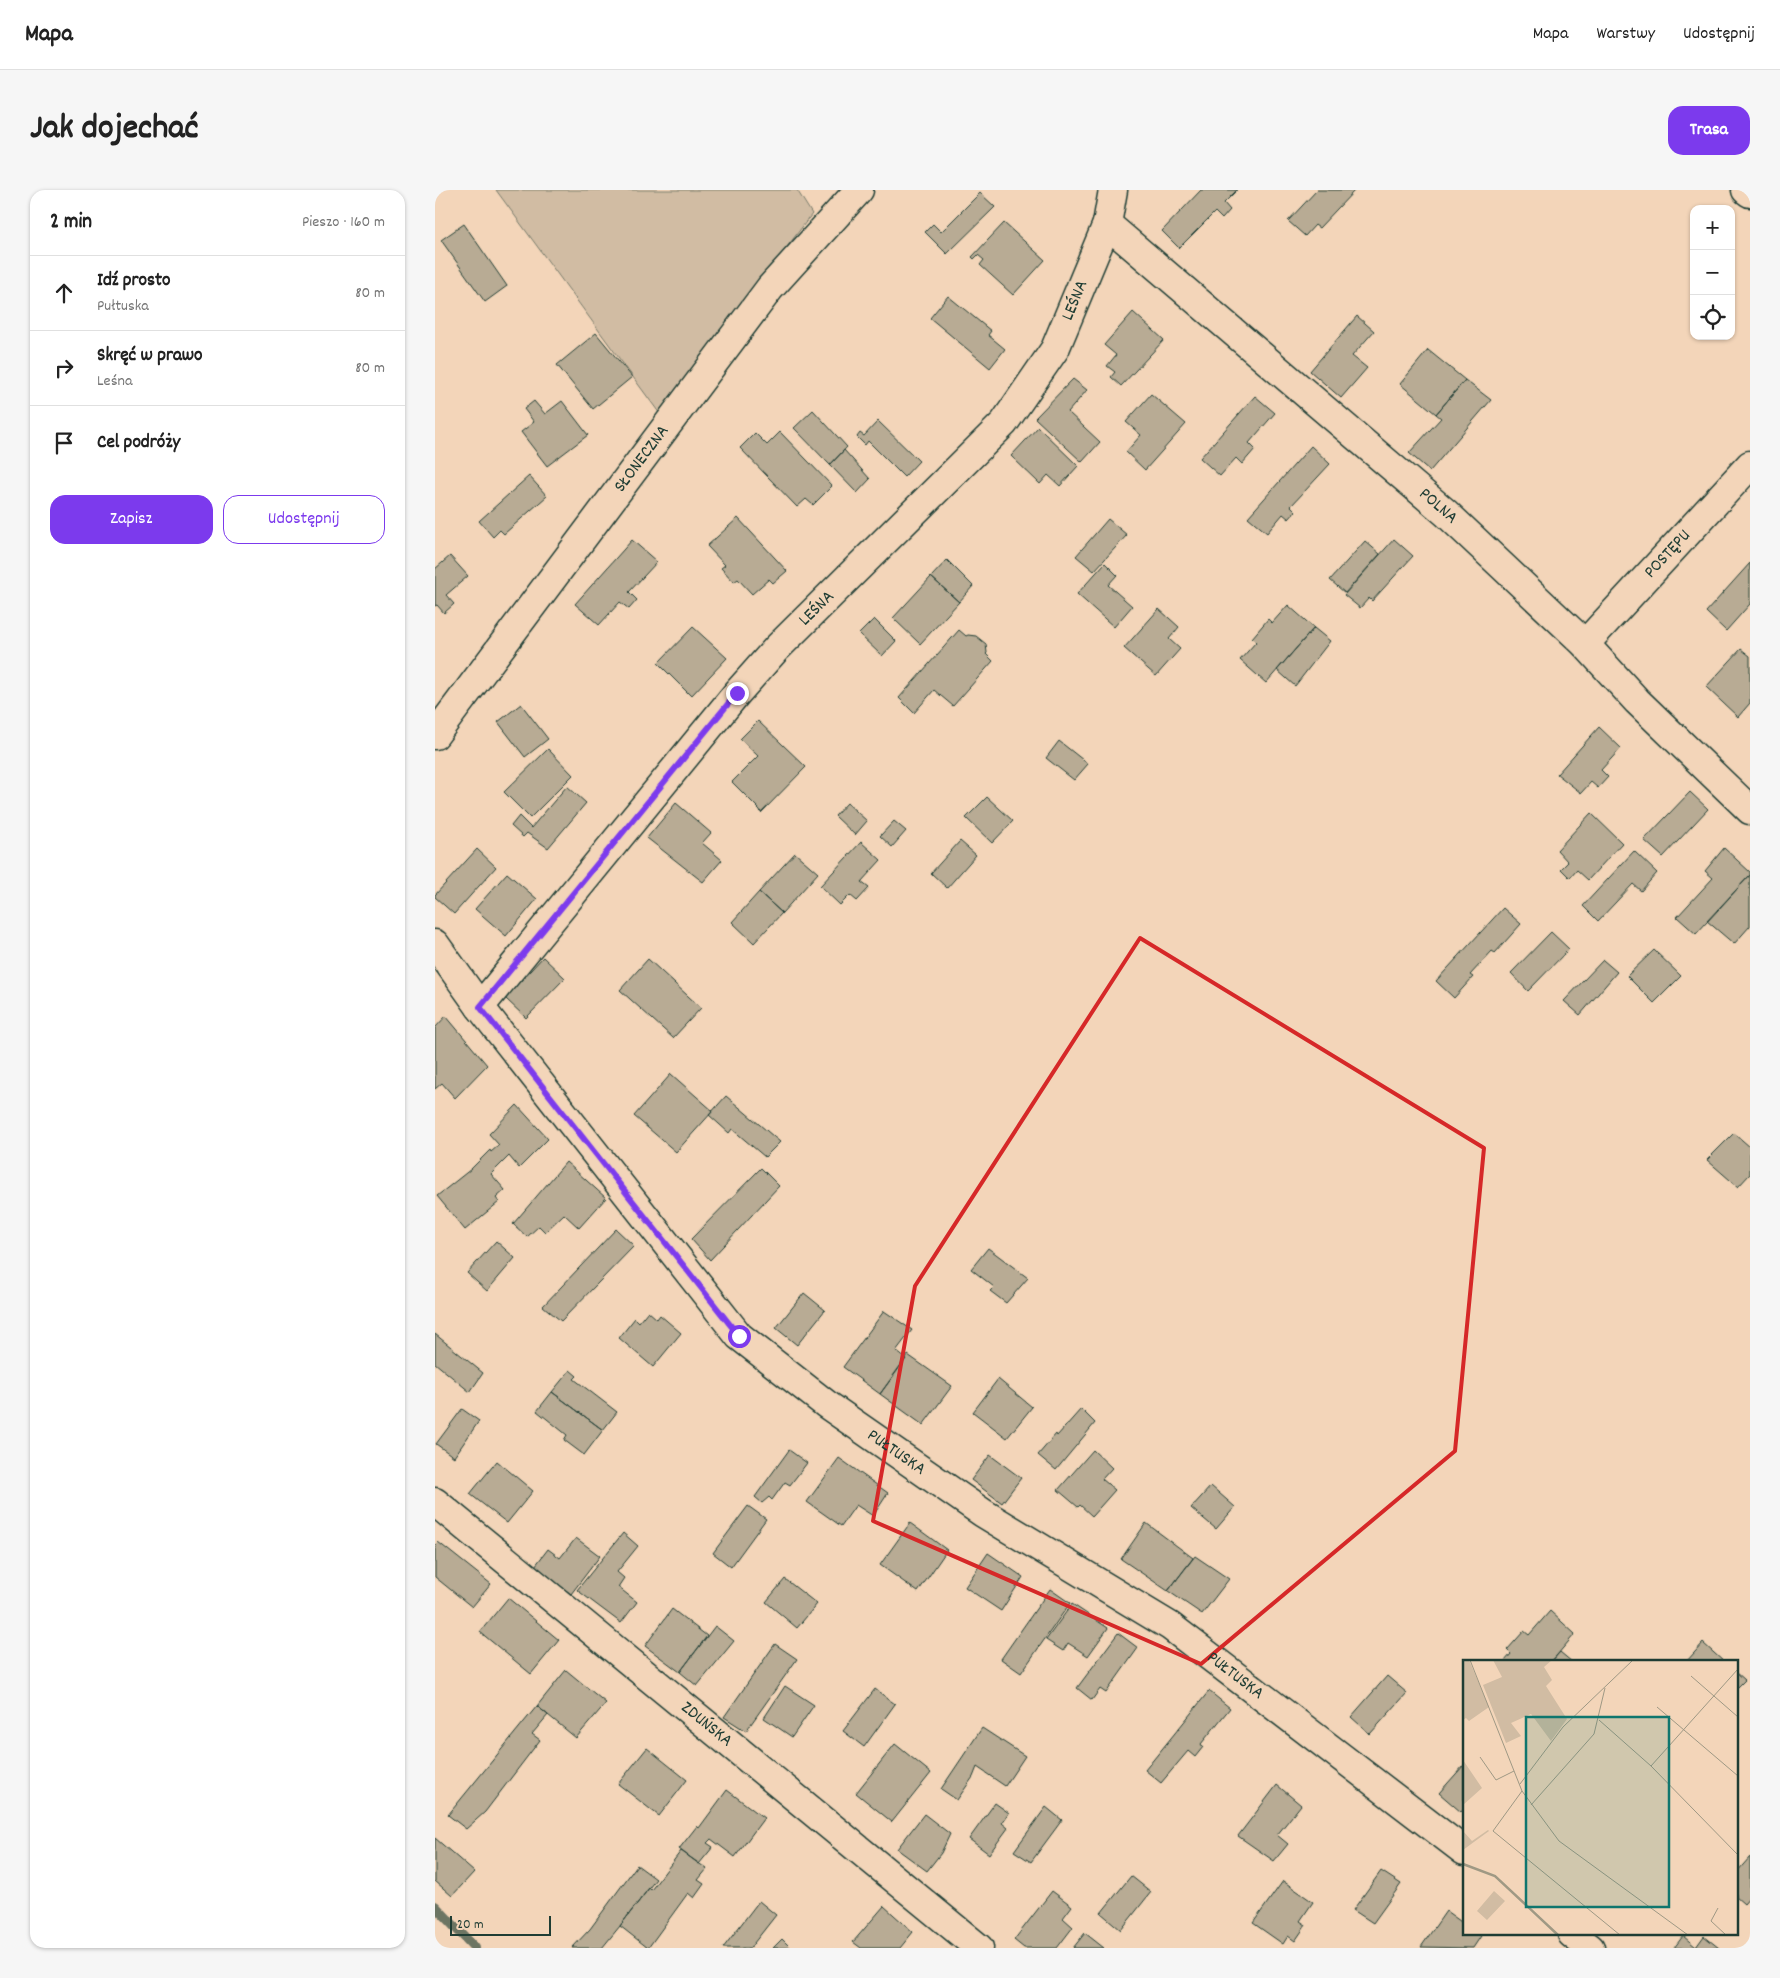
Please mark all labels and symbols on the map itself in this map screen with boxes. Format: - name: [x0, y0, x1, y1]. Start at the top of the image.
- street label: LEŚNA: [1056, 276, 1095, 325]
- street label: SŁONECZNA: [608, 420, 676, 498]
- street label: POLNA: [1413, 482, 1463, 530]
- street label: POSTĘPU: [1639, 524, 1697, 584]
- street label: LEŚNA: [793, 585, 841, 632]
- route end: [726, 682, 749, 705]
- route start: [728, 1325, 751, 1348]
- street label: PUŁTUSKA: [862, 1424, 931, 1482]
- street label: PUŁTUSKA: [1201, 1646, 1269, 1706]
- inset map: [1463, 1660, 1737, 1936]
- street label: ZDUŃSKA: [675, 1696, 738, 1753]
- scale bar: [450, 1913, 551, 1936]

